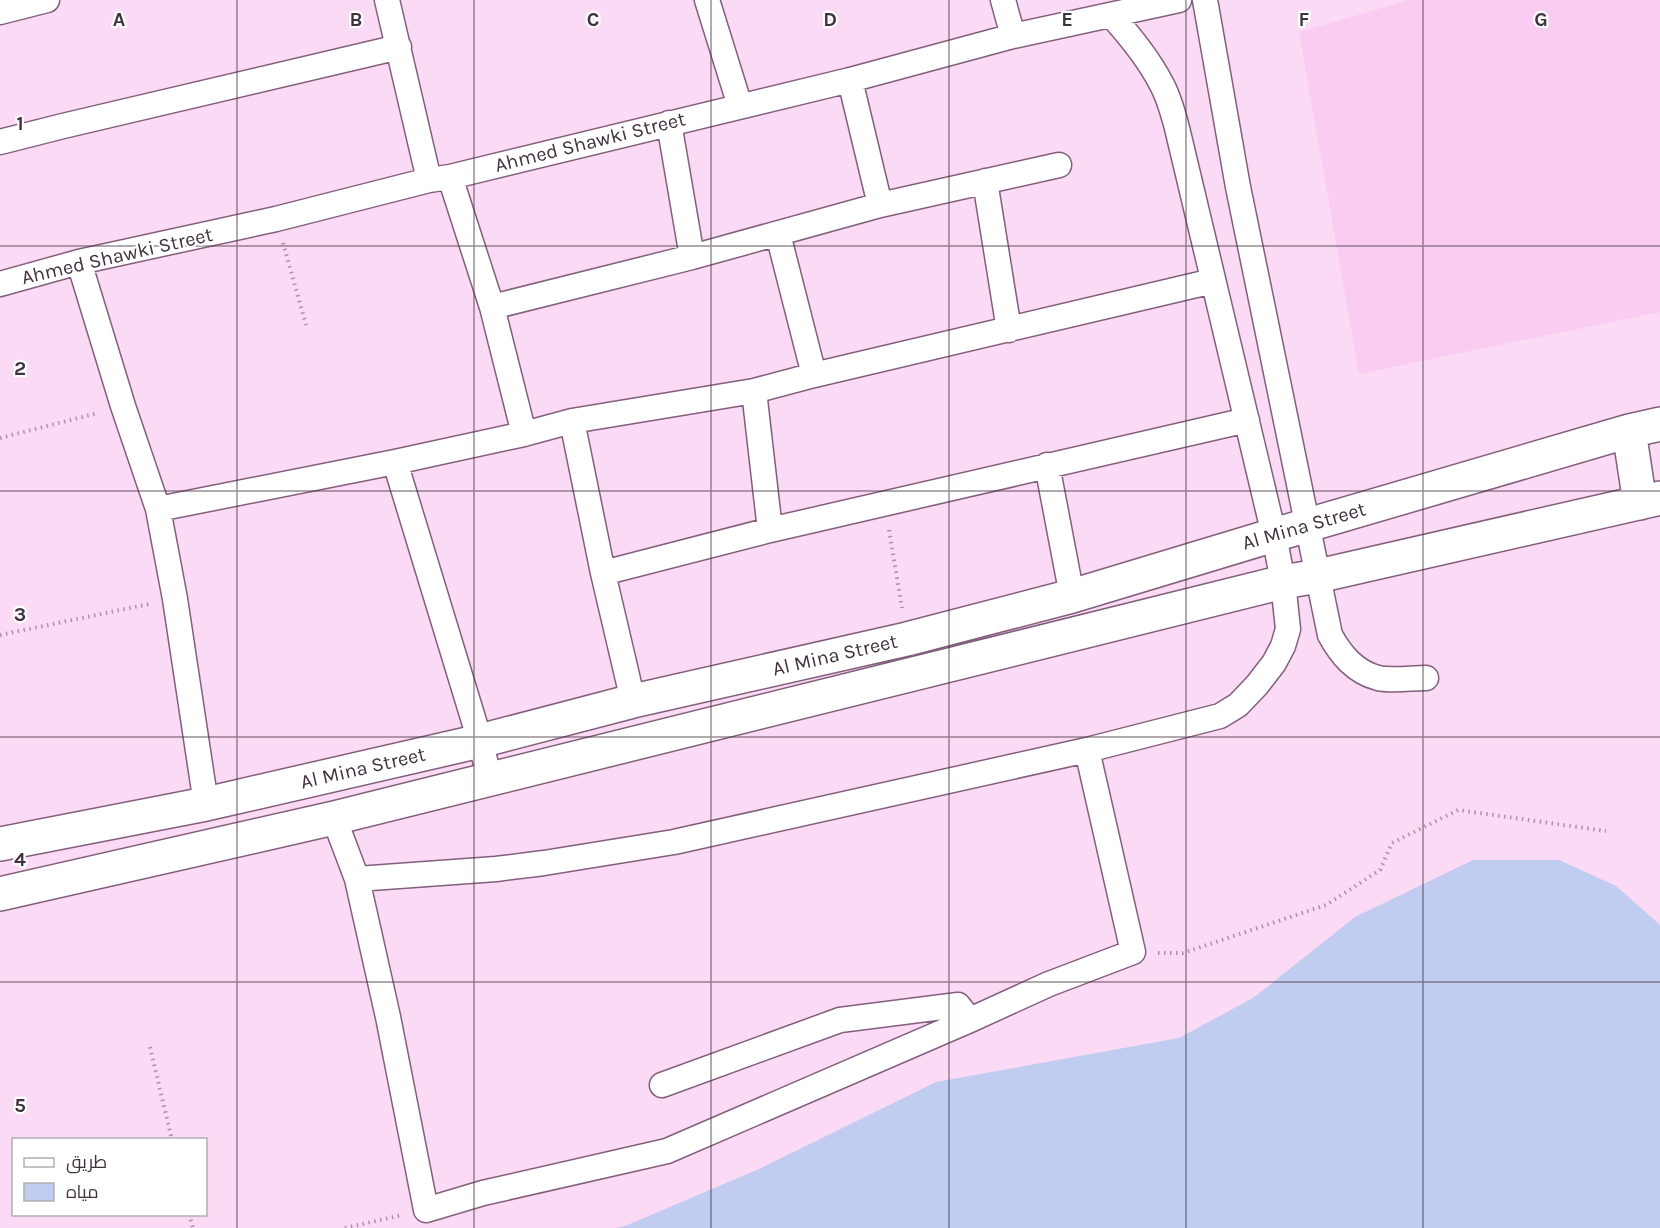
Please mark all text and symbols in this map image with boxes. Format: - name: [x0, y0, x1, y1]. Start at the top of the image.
- text: A: [113, 8, 126, 31]
- text: B: [350, 8, 362, 31]
- text: C: [587, 8, 599, 31]
- text: D: [823, 8, 837, 31]
- text: E: [1061, 8, 1073, 31]
- text: F: [1299, 8, 1310, 31]
- text: G: [1534, 8, 1548, 31]
- street label: Ahmed Shawki Street: [492, 107, 688, 177]
- text: 1: [16, 112, 24, 135]
- street label: Ahmed Shawki Street: [19, 223, 215, 289]
- text: 2: [14, 357, 26, 380]
- street label: Al Mina Street: [1240, 497, 1369, 555]
- text: 3: [14, 603, 26, 626]
- street label: Al Mina Street: [770, 629, 900, 681]
- street label: Al Mina Street: [298, 742, 428, 794]
- text: 4: [14, 848, 26, 871]
- text: 5: [14, 1094, 26, 1117]
- legend: [12, 1138, 207, 1216]
- text: طريق: [66, 1151, 107, 1174]
- text: مياه: [66, 1181, 99, 1203]

